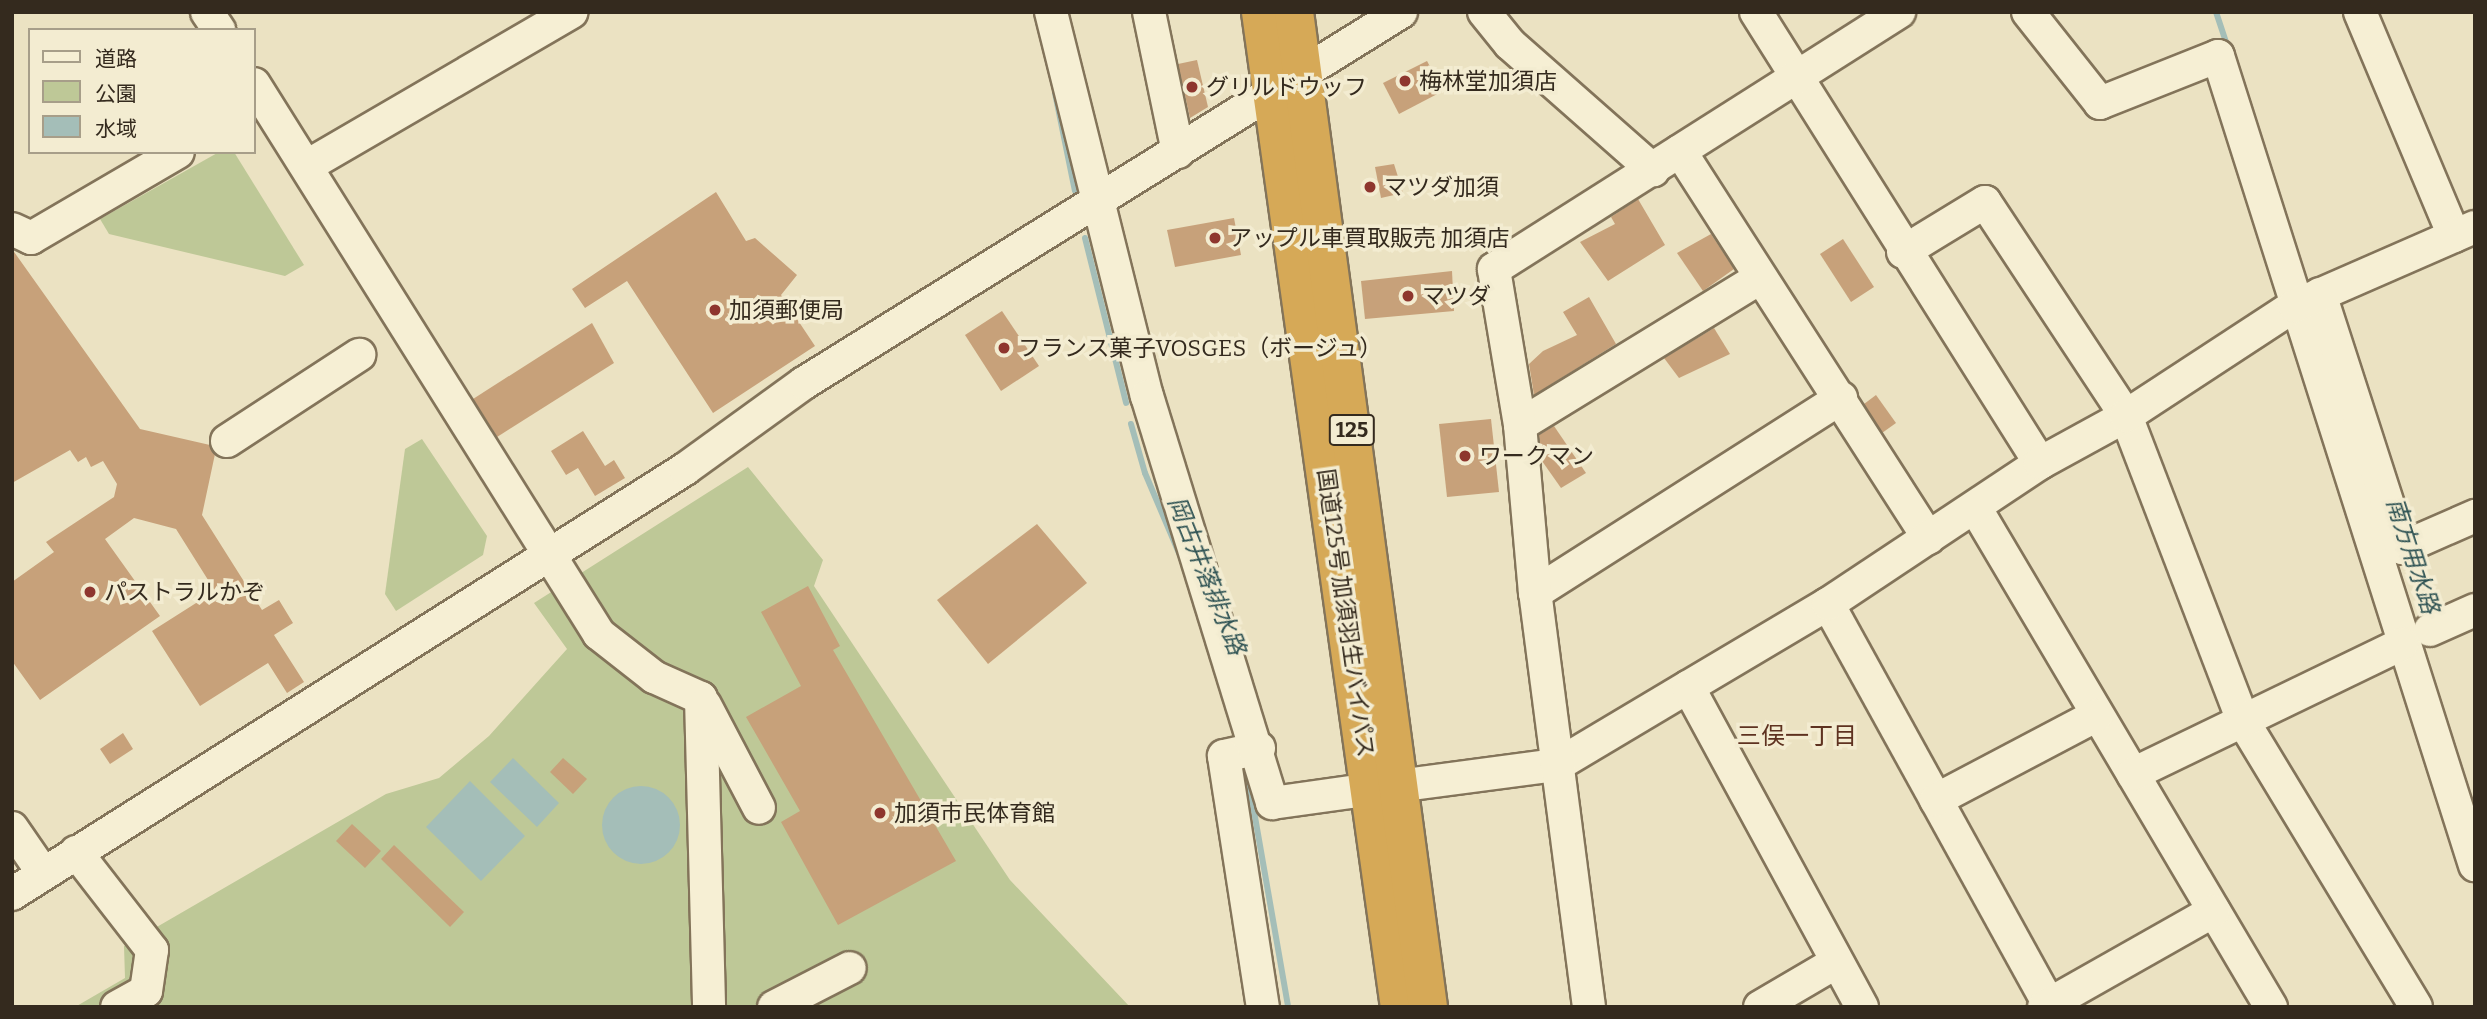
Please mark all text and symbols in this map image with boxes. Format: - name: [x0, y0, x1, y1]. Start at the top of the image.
- legend: [28, 28, 256, 154]
- text: 道路: [95, 46, 137, 72]
- place label: 梅林堂加須店: [1419, 67, 1557, 95]
- place label: グリルドウッフ: [1206, 73, 1367, 101]
- marker: 梅林堂加須店: [1397, 73, 1413, 89]
- marker: グリルドウッフ: [1184, 79, 1200, 95]
- text: 公園: [95, 81, 137, 107]
- text: 水域: [95, 116, 137, 142]
- place label: マツダ加須: [1384, 173, 1499, 201]
- marker: マツダ加須: [1362, 179, 1378, 195]
- place label: アップル車買取販売 加須店: [1229, 224, 1510, 252]
- marker: アップル車買取販売 加須店: [1207, 230, 1223, 246]
- place label: マツダ: [1422, 282, 1491, 310]
- marker: マツダ: [1400, 288, 1416, 304]
- place label: 加須郵便局: [729, 296, 844, 324]
- marker: 加須郵便局: [707, 302, 723, 318]
- place label: フランス菓子VOSGES（ボージュ）: [1018, 334, 1385, 362]
- marker: フランス菓子VOSGES（ボージュ）: [996, 340, 1012, 356]
- road number: 125: [1328, 412, 1376, 448]
- place label: ワークマン: [1479, 442, 1594, 470]
- marker: ワークマン: [1457, 448, 1473, 464]
- street label: 国道125号 加須羽生バイパス: [1312, 467, 1380, 759]
- water label: 岡古井落排水路: [1161, 493, 1251, 659]
- water label: 南方用水路: [2380, 494, 2444, 618]
- place label: パストラルかぞ: [104, 578, 265, 606]
- marker: パストラルかぞ: [82, 584, 98, 600]
- district label: 三俣一丁目: [1737, 723, 1857, 751]
- place label: 加須市民体育館: [894, 799, 1055, 827]
- marker: 加須市民体育館: [872, 805, 888, 821]

